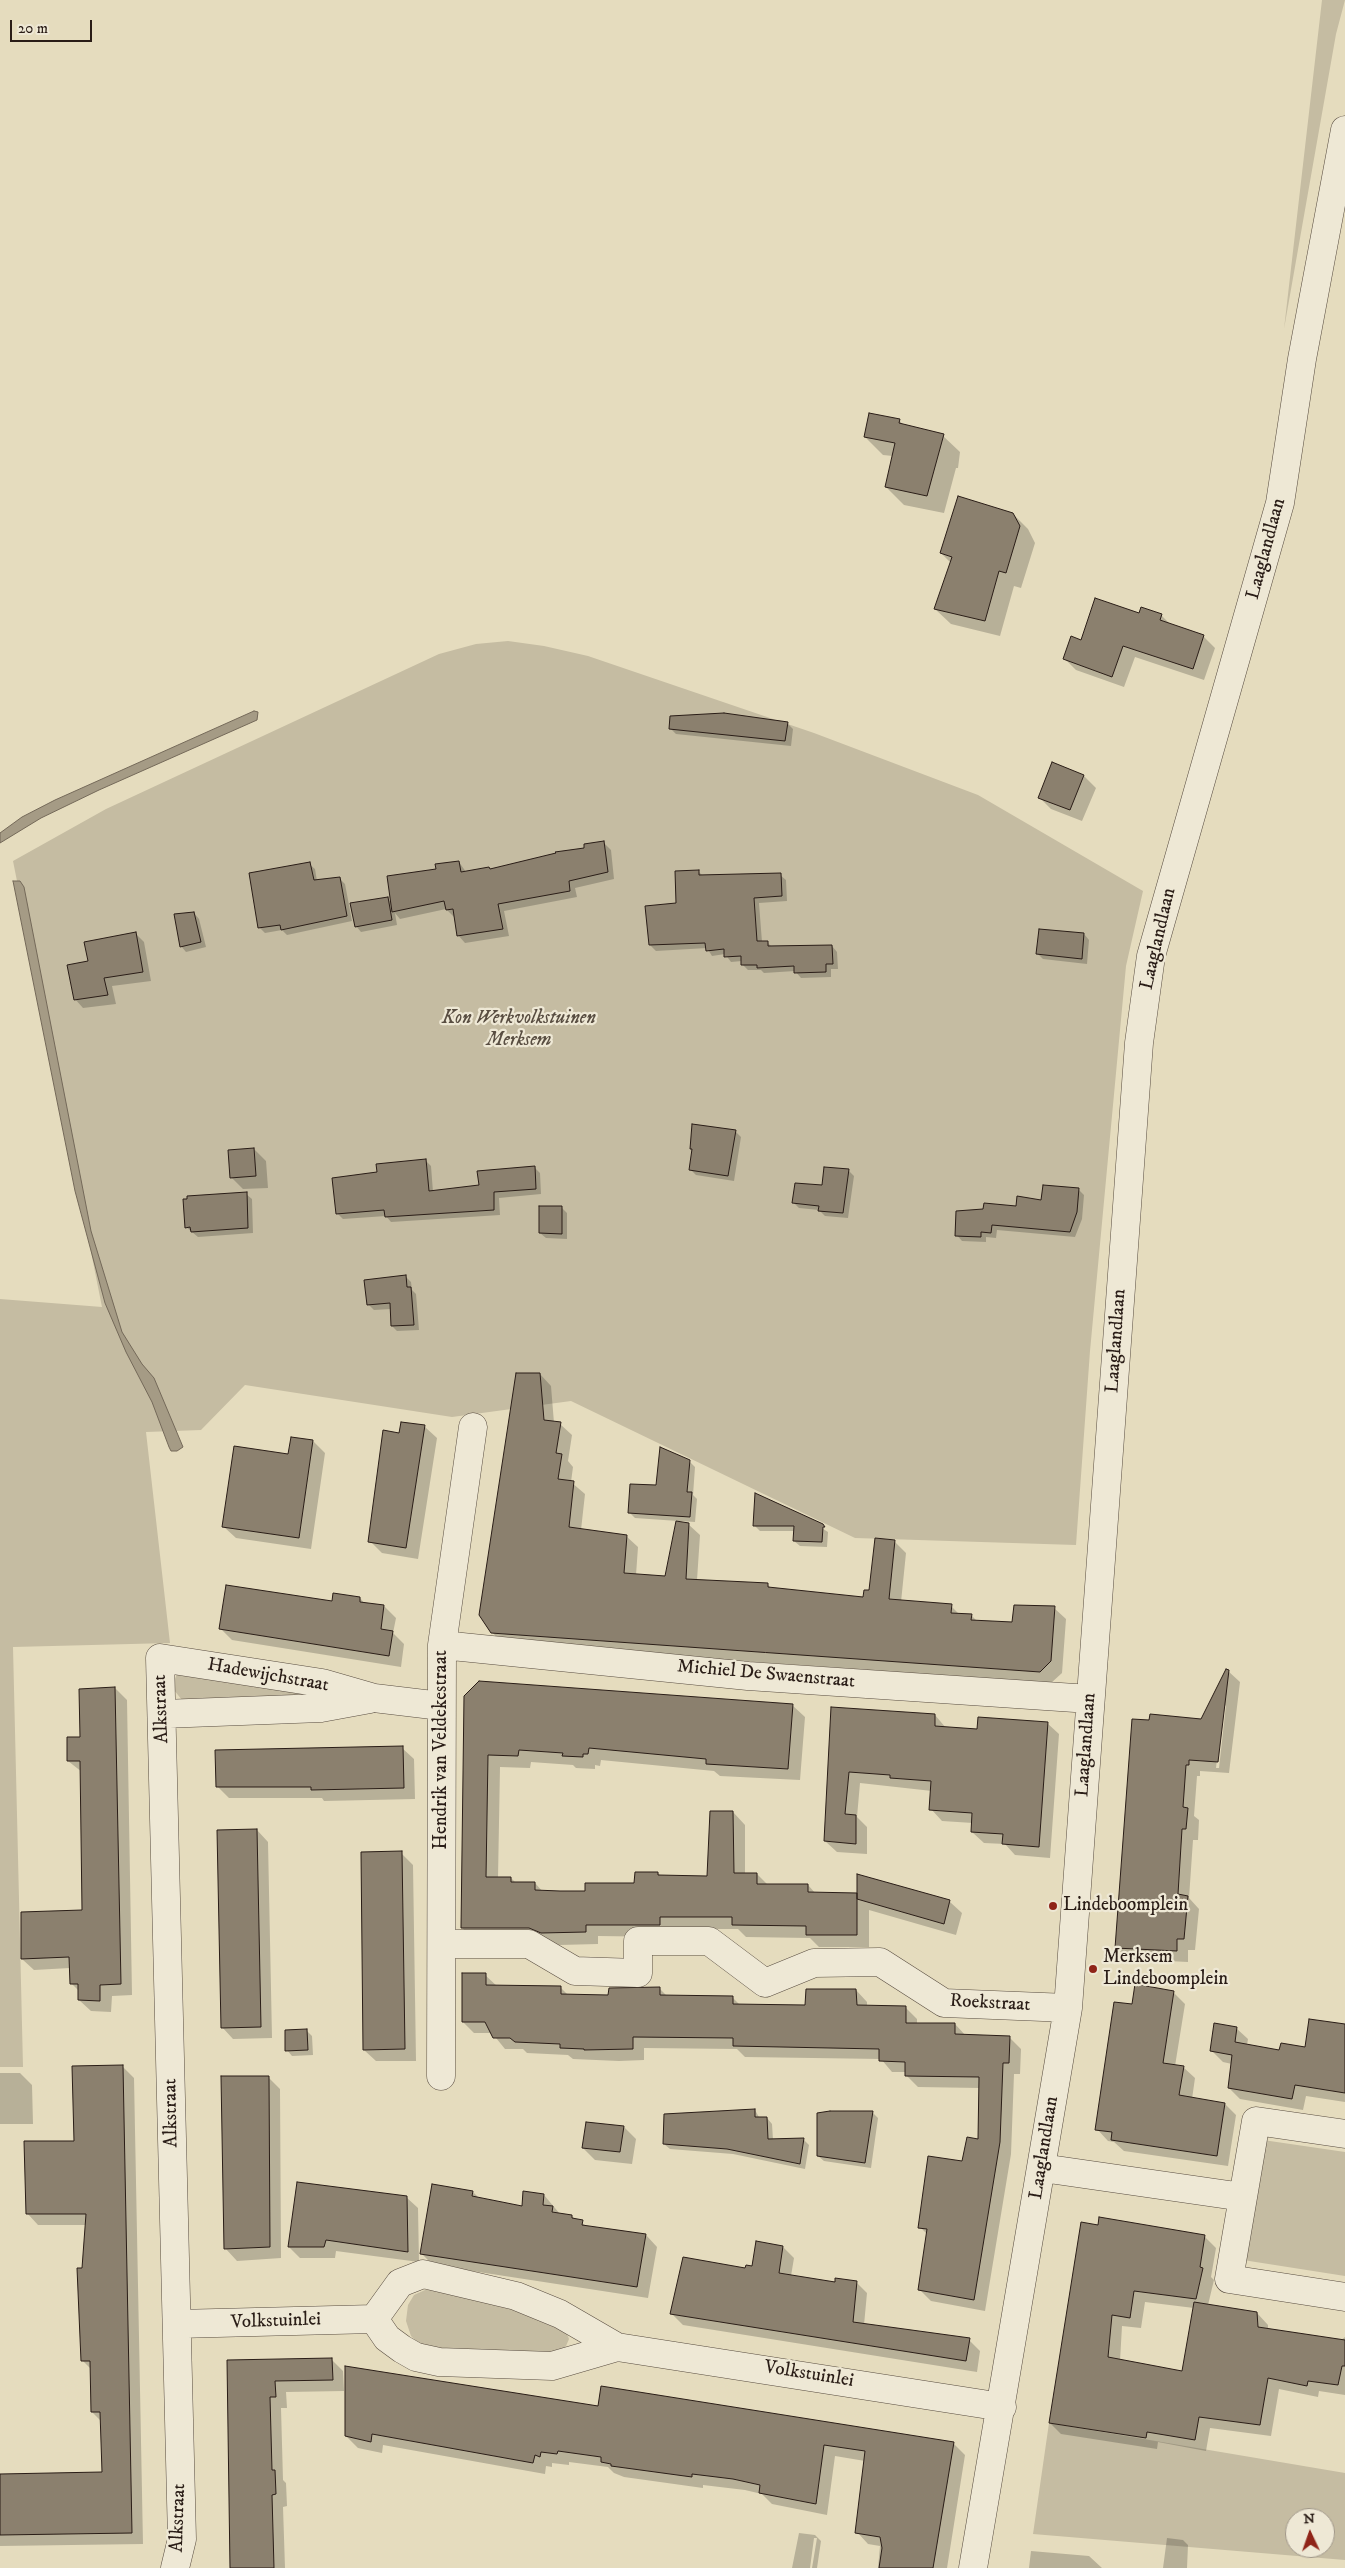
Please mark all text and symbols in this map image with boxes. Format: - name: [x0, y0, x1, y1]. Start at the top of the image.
- scale bar: [12, 10, 95, 42]
- text: 20 m: [18, 19, 48, 38]
- street label: Laaglandlaan: [1243, 496, 1291, 602]
- street label: Laaglandlaan: [1136, 886, 1182, 992]
- park label: Kon Werkvolkstuinen Merksem: [442, 1008, 596, 1052]
- street label: Laaglandlaan: [1102, 1288, 1132, 1394]
- street label: Hendrik van Veldekestraat: [431, 1650, 453, 1850]
- street label: Hadewijchstraat: [206, 1654, 330, 1698]
- street label: Michiel De Swaenstraat: [676, 1656, 856, 1694]
- street label: Alkstraat: [149, 1674, 175, 1744]
- street label: Laaglandlaan: [1072, 1692, 1102, 1798]
- place label: Lindeboomplein: [1063, 1895, 1188, 1917]
- marker: Lindeboomplein: [1047, 1900, 1059, 1912]
- place label: Merksem Lindeboomplein: [1103, 1947, 1228, 1991]
- marker: Merksem Lindeboomplein: [1087, 1963, 1099, 1975]
- street label: Roekstraat: [949, 1991, 1031, 2017]
- street label: Alkstraat: [160, 2078, 184, 2148]
- street label: Laaglandlaan: [1026, 2095, 1064, 2201]
- street label: Volkstuinlei: [231, 2309, 321, 2335]
- street label: Volkstuinlei: [763, 2357, 855, 2393]
- street label: Alkstraat: [166, 2483, 192, 2553]
- north arrow: [1285, 2508, 1335, 2558]
- text: N: [1303, 2510, 1315, 2528]

